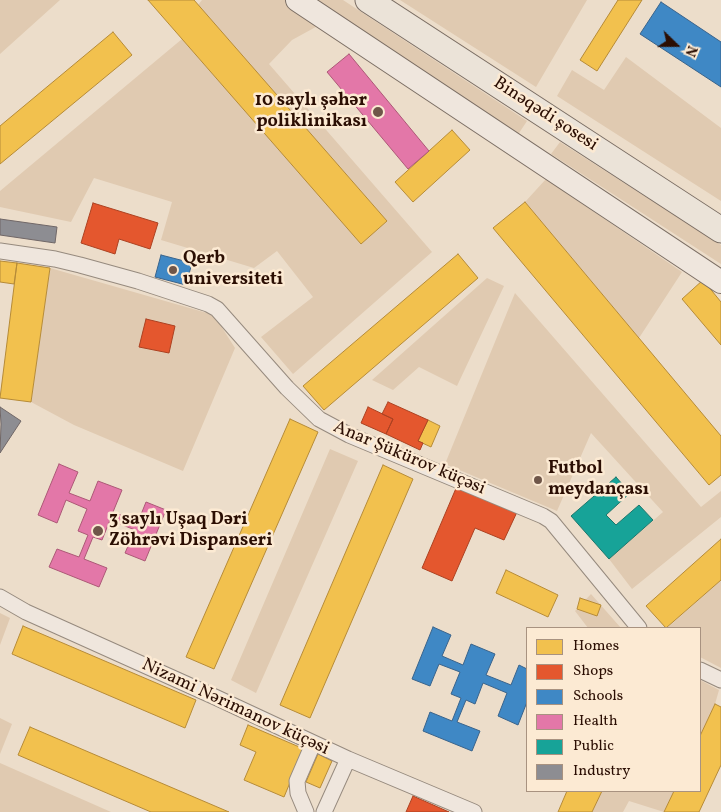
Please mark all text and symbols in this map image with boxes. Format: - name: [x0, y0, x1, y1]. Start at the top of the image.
- north arrow: [651, 20, 701, 70]
- text: N: [680, 43, 701, 59]
- street label: Binəqədi şosesi: [489, 73, 601, 157]
- place label: 10 saylı şəhər poliklinikası: [255, 91, 367, 134]
- marker: 10 saylı şəhər poliklinikası: [371, 105, 385, 119]
- place label: Qerb universiteti: [183, 249, 283, 292]
- marker: Qerb universiteti: [167, 264, 179, 276]
- street label: Anar Şükürov küçəsi: [330, 417, 488, 501]
- place label: Futbol meydançası: [548, 459, 649, 502]
- marker: Futbol meydançası: [532, 474, 544, 486]
- place label: 3 saylı Uşaq Dəri Zöhrəvi Dispanseri: [109, 510, 273, 552]
- marker: 3 saylı Uşaq Dəri Zöhrəvi Dispanseri: [91, 524, 105, 538]
- legend: [526, 627, 701, 792]
- text: Homes: [573, 636, 619, 657]
- street label: Nizami Nərimanov küçəsi: [138, 655, 332, 761]
- text: Shops: [573, 661, 613, 682]
- text: Schools: [573, 686, 623, 707]
- text: Health: [573, 711, 618, 732]
- text: Public: [573, 736, 614, 757]
- text: Industry: [573, 761, 630, 782]

